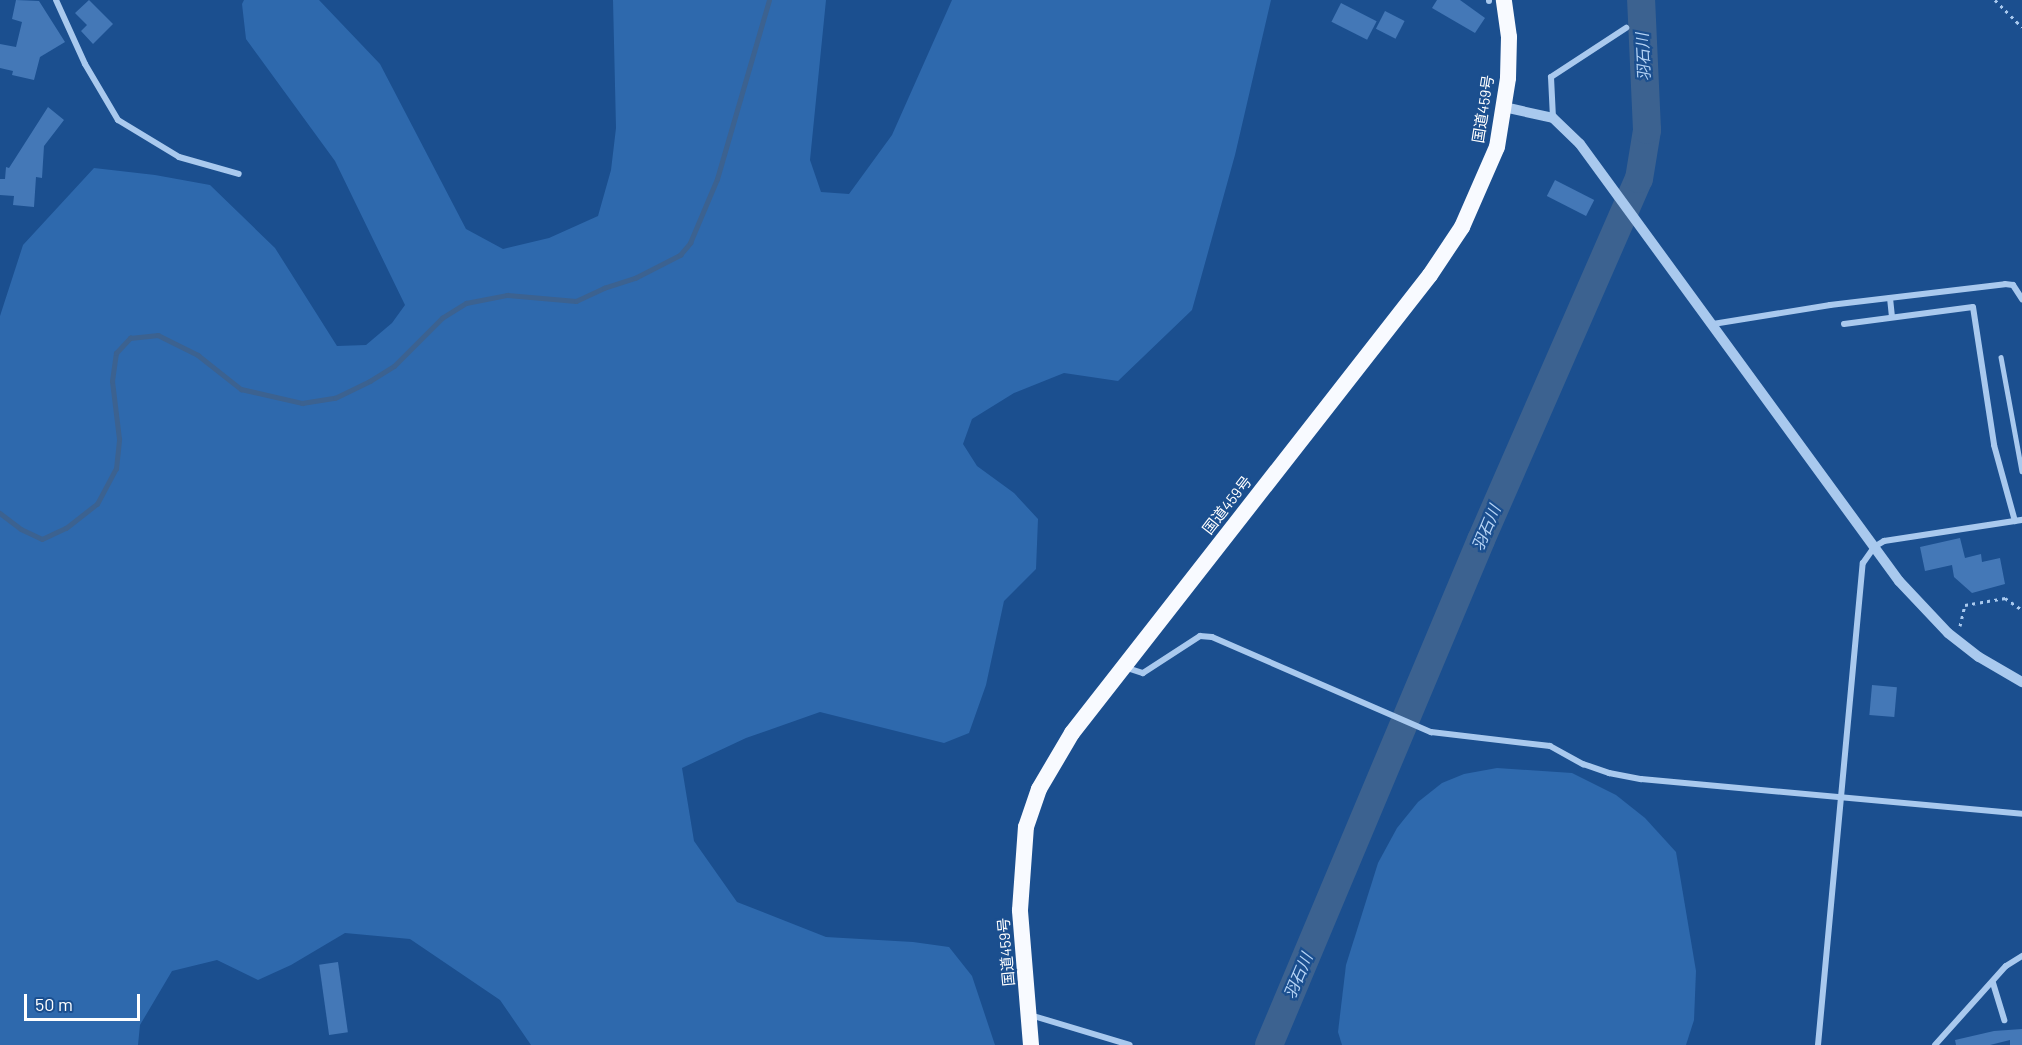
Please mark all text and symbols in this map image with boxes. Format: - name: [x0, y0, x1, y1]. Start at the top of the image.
- water label: 羽石川: [1632, 33, 1654, 81]
- street label: 国道459号: [1469, 74, 1497, 144]
- street label: 国道459号: [1199, 472, 1255, 538]
- water label: 羽石川: [1468, 502, 1504, 554]
- street label: 国道459号: [994, 917, 1018, 987]
- water label: 羽石川: [1280, 950, 1316, 1002]
- scale bar: [27, 982, 142, 1020]
- text: 50 m: [35, 993, 73, 1015]

